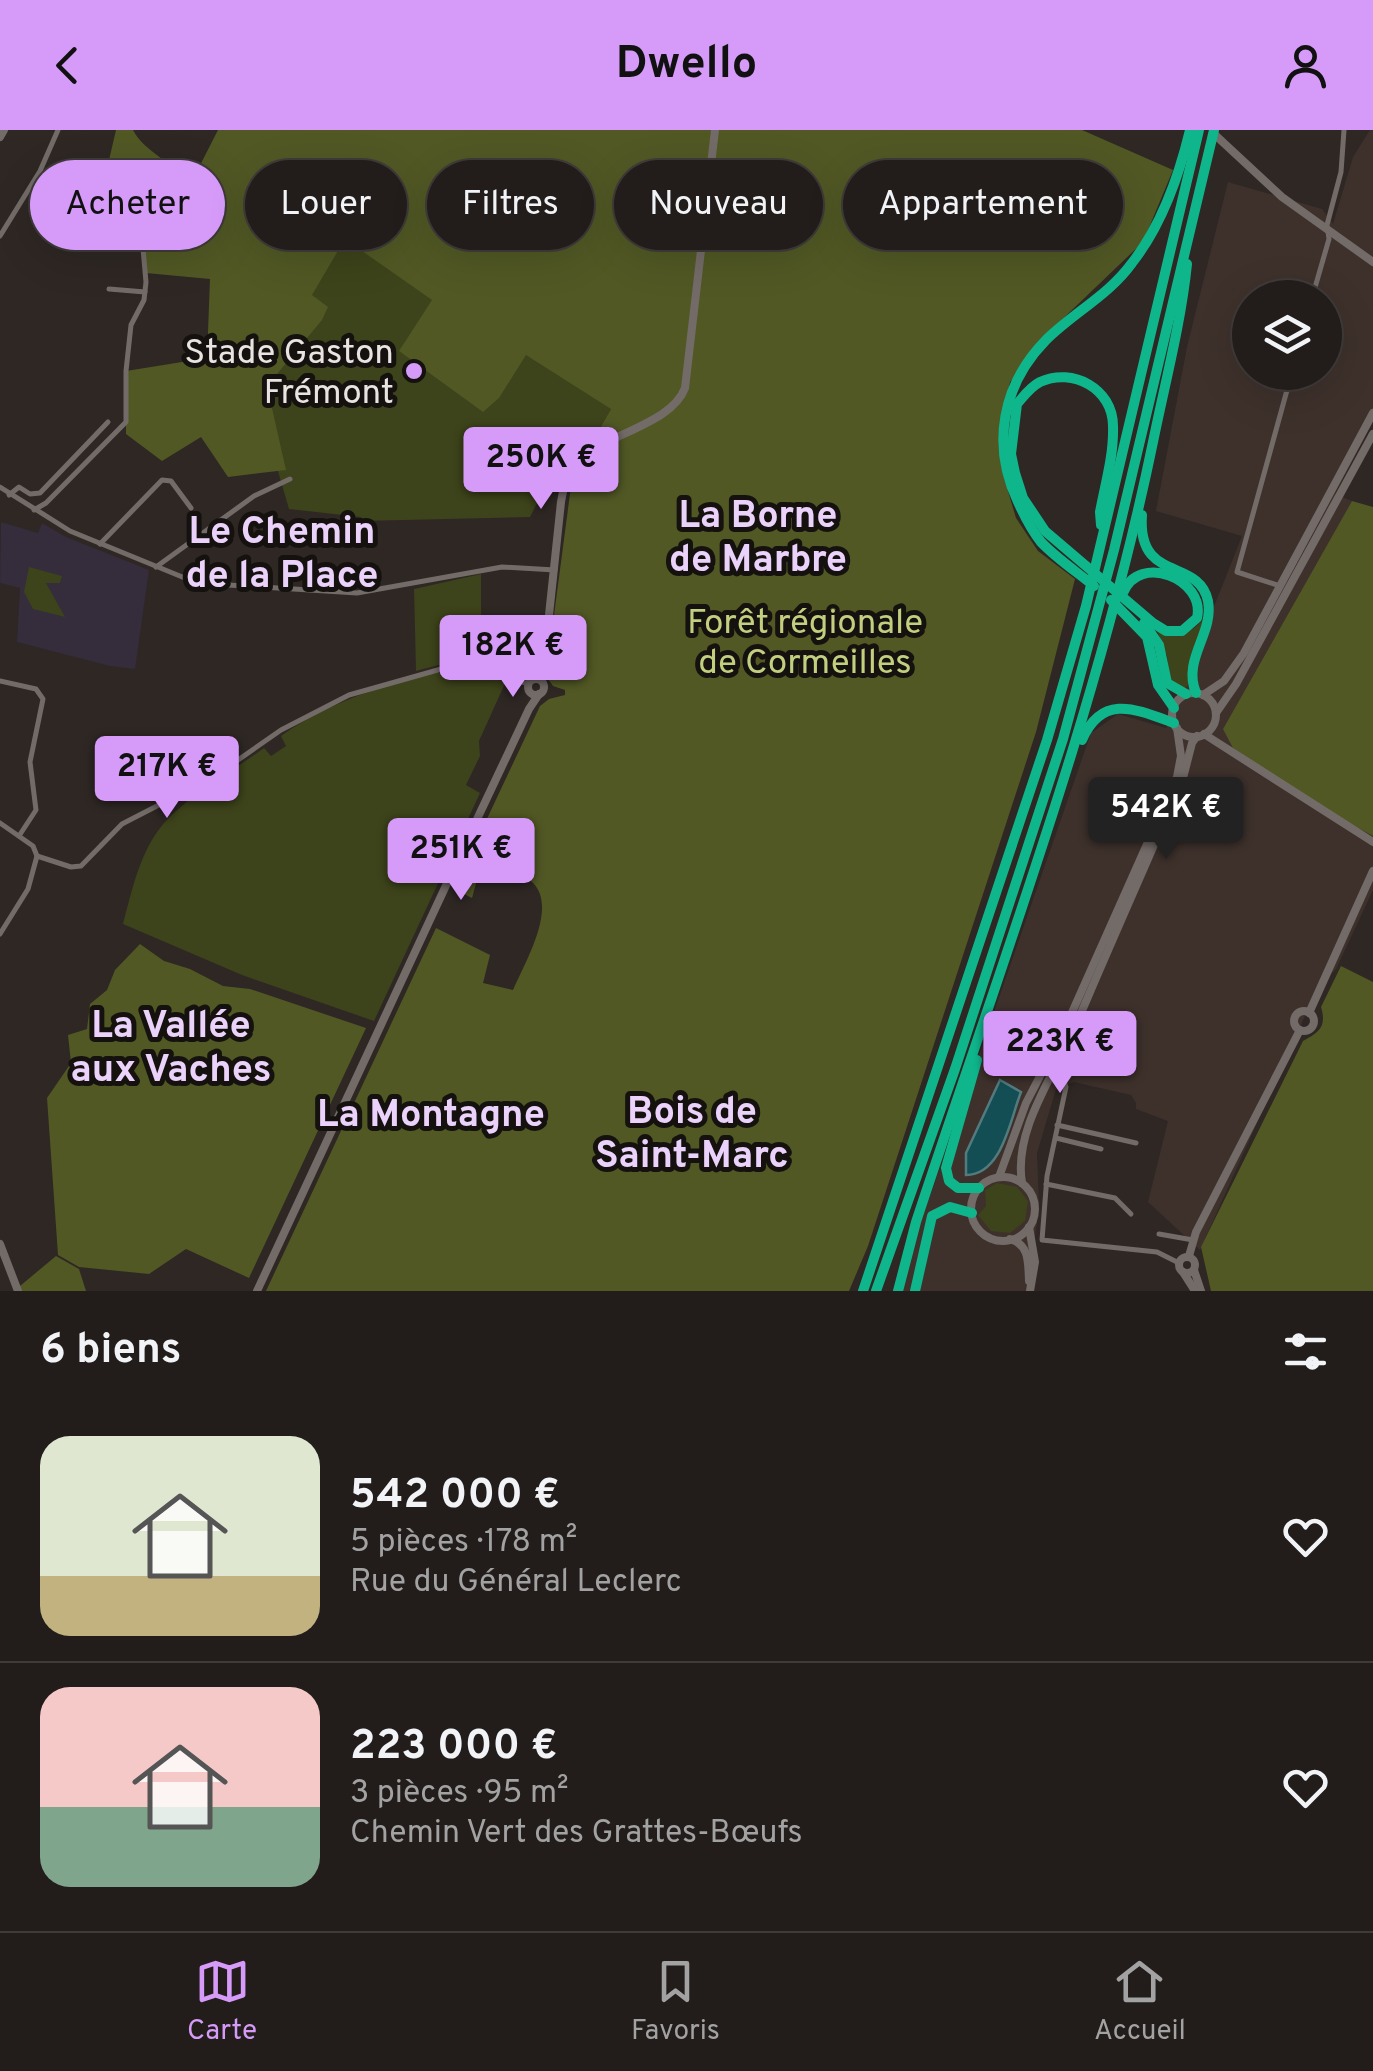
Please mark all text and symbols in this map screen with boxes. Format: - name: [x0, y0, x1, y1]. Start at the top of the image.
- text: Dwello: [616, 37, 757, 94]
- icon: back: [40, 38, 95, 93]
- icon: person: [1278, 38, 1333, 93]
- chip: Acheter: [30, 160, 225, 250]
- chip: Louer: [245, 160, 407, 250]
- chip: Filtres: [427, 160, 594, 250]
- chip: Nouveau: [614, 160, 823, 250]
- chip: Appartement: [843, 160, 1123, 250]
- map controls: [1232, 280, 1342, 390]
- button: layers: [1232, 280, 1342, 390]
- place label: Stade Gaston Frémont: [184, 332, 394, 416]
- marker: Stade Gaston Frémont: [403, 360, 425, 382]
- pin: 250K €: [460, 427, 622, 512]
- text: 250K €: [485, 439, 597, 479]
- district label: La Borne de Marbre: [669, 493, 847, 586]
- district label: Le Chemin de la Place: [186, 509, 378, 602]
- park label: Forêt régionale de Cormeilles: [687, 602, 923, 686]
- pin: 182K €: [432, 615, 594, 700]
- text: 182K €: [462, 627, 564, 667]
- pin: 217K €: [86, 736, 248, 821]
- text: 217K €: [117, 748, 217, 788]
- pin: 542K €: [1085, 777, 1247, 862]
- text: 542K €: [1110, 789, 1222, 829]
- pin: 251K €: [380, 818, 542, 903]
- text: 251K €: [410, 830, 512, 870]
- district label: La Vallée aux Vaches: [71, 1003, 271, 1096]
- pin: 223K €: [979, 1011, 1141, 1096]
- text: 223K €: [1005, 1023, 1115, 1063]
- district label: Bois de Saint-Marc: [595, 1089, 789, 1182]
- district label: La Montagne: [317, 1092, 545, 1141]
- icon: filters: [1278, 1324, 1333, 1379]
- text: 6 biens: [40, 1325, 182, 1378]
- text: 542 000 €: [350, 1470, 560, 1523]
- icon: home: [120, 1476, 240, 1596]
- icon: heart: [1278, 1509, 1333, 1564]
- text: 5 pièces · 178 m²: [350, 1523, 577, 1563]
- text: Rue du Général Leclerc: [350, 1563, 682, 1603]
- text: 223 000 €: [350, 1721, 557, 1774]
- icon: home: [120, 1727, 240, 1847]
- icon: heart: [1278, 1760, 1333, 1815]
- text: 3 pièces · 95 m²: [350, 1774, 569, 1814]
- text: Chemin Vert des Grattes-Bœufs: [350, 1814, 802, 1854]
- tab: Carte: [187, 1954, 257, 2050]
- tab: Favoris: [631, 1954, 720, 2050]
- tab: Accueil: [1094, 1954, 1186, 2050]

